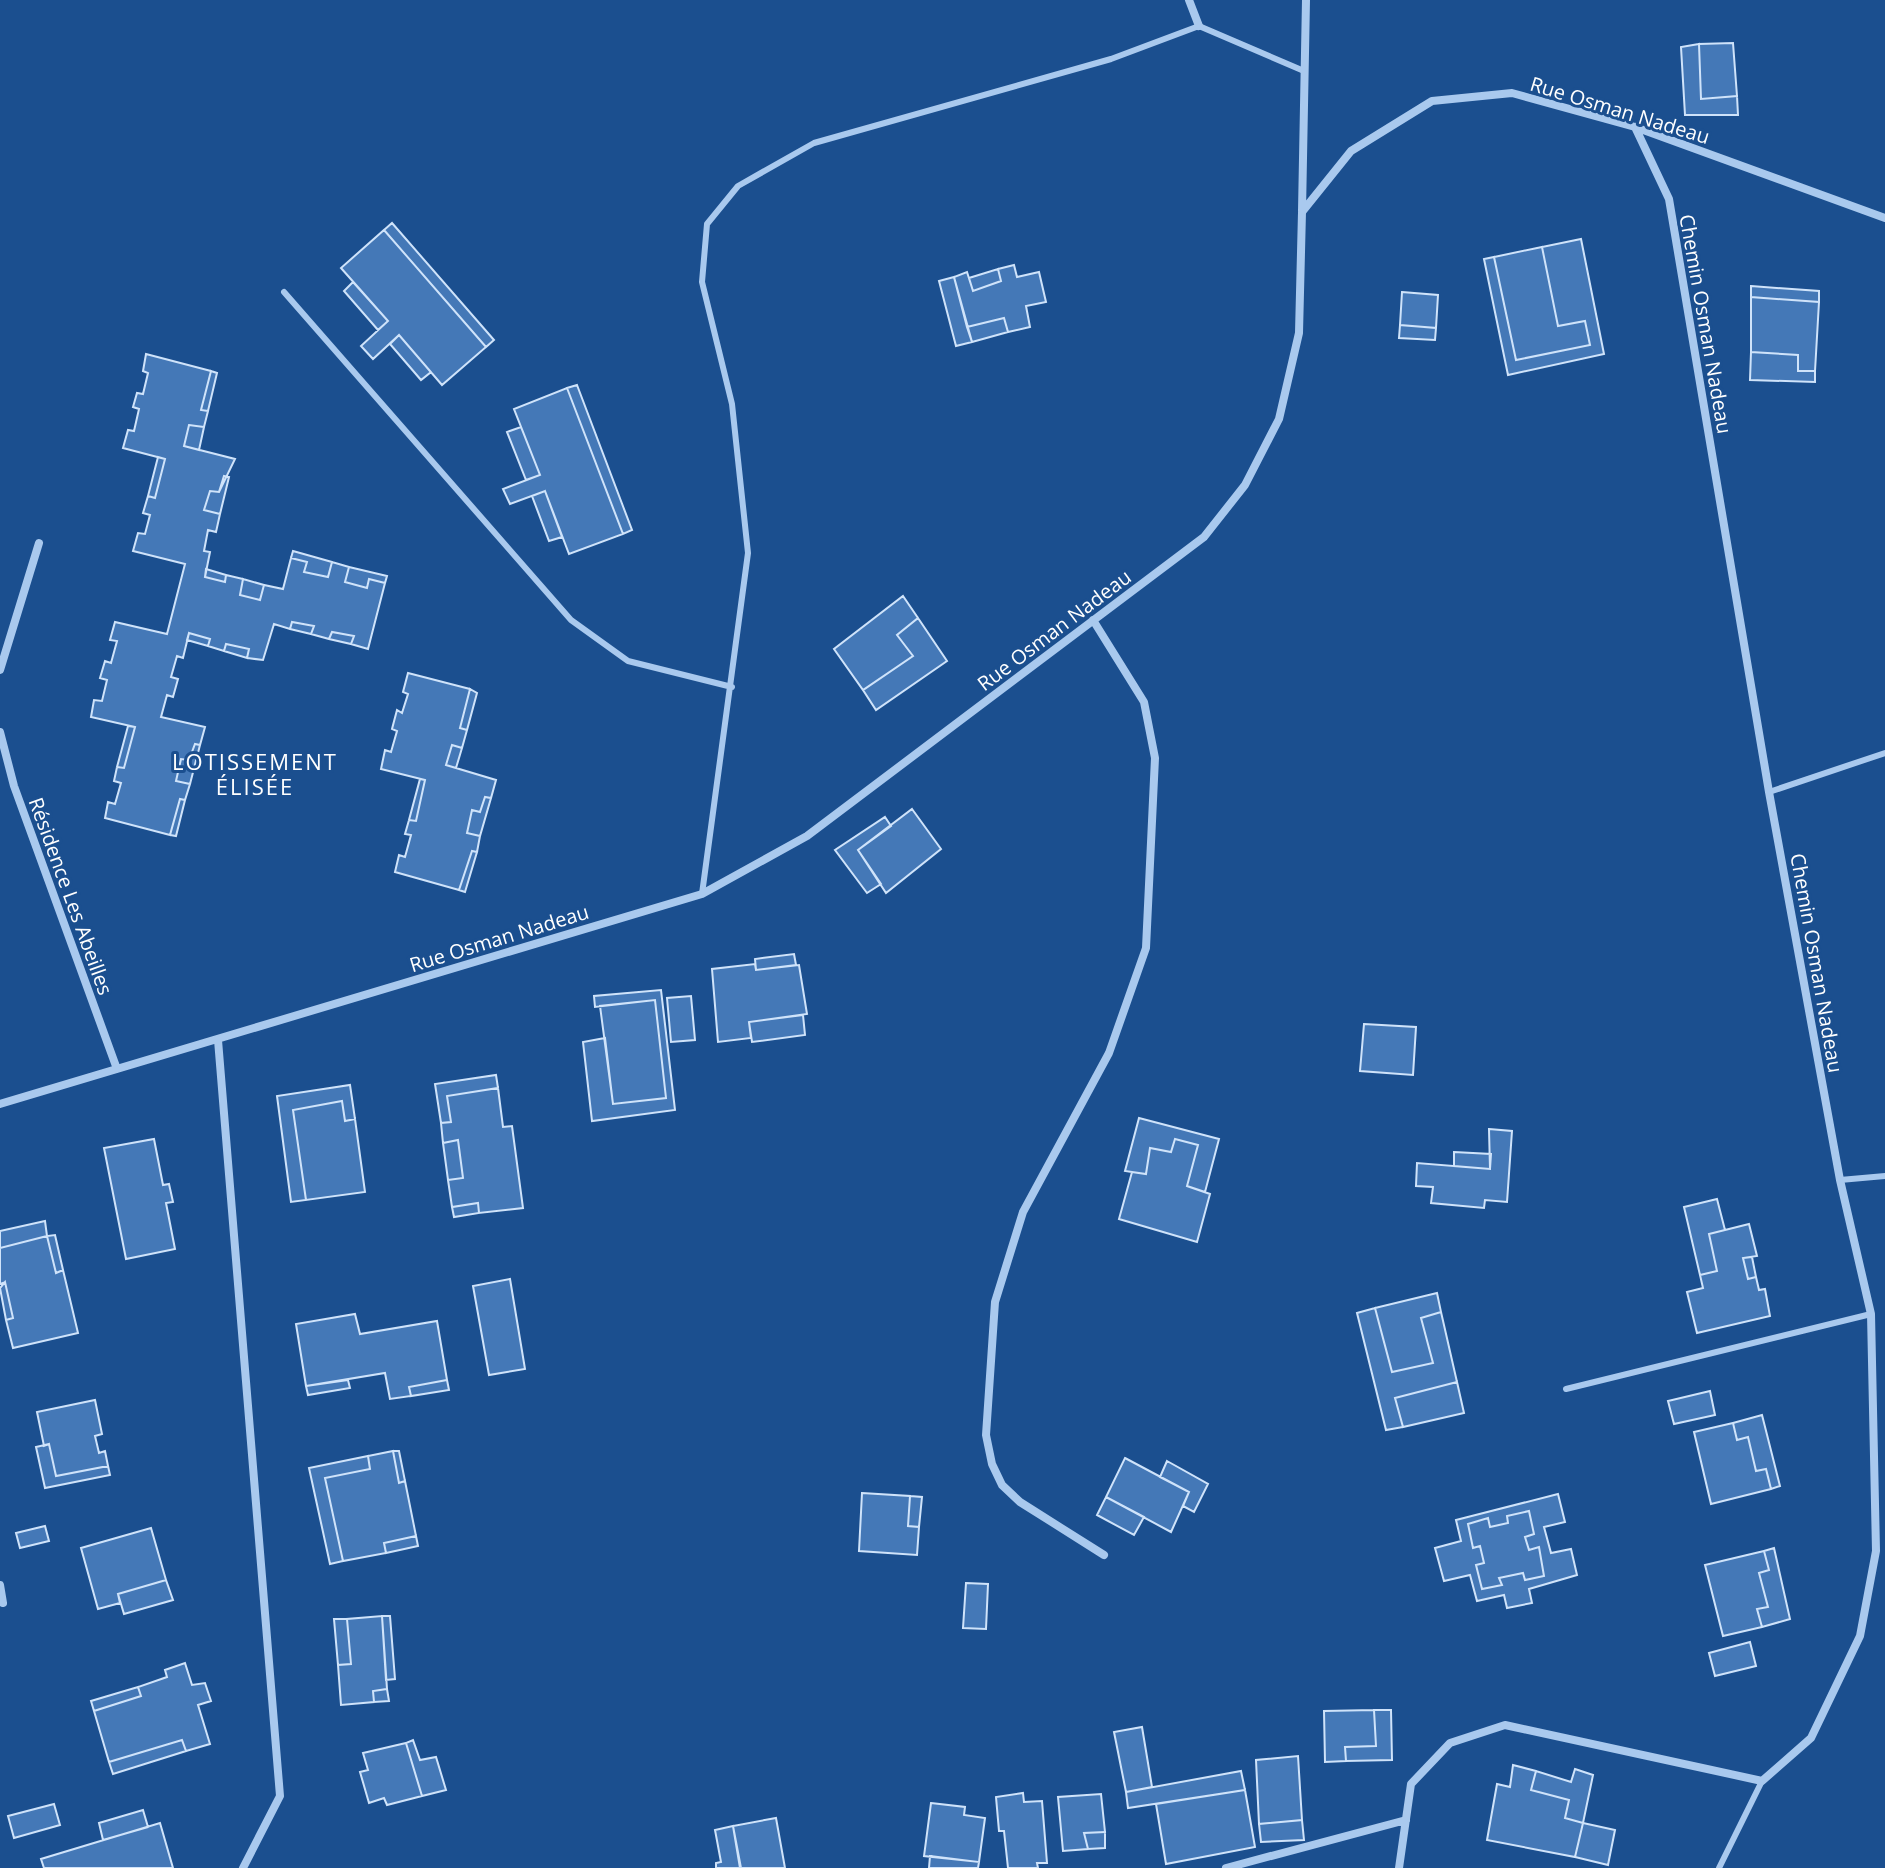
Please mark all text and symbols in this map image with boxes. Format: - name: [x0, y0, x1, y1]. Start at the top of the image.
- street label: Rue Osman Nadeau: [1527, 70, 1713, 150]
- street label: Chemin Osman Nadeau: [1673, 212, 1739, 436]
- street label: Rue Osman Nadeau: [972, 563, 1136, 697]
- district label: LOTISSEMENT ÉLISÉE: [172, 746, 338, 801]
- street label: Résidence Les Abeilles: [23, 794, 119, 998]
- street label: Chemin Osman Nadeau: [1784, 851, 1850, 1075]
- street label: Rue Osman Nadeau: [406, 898, 592, 978]

